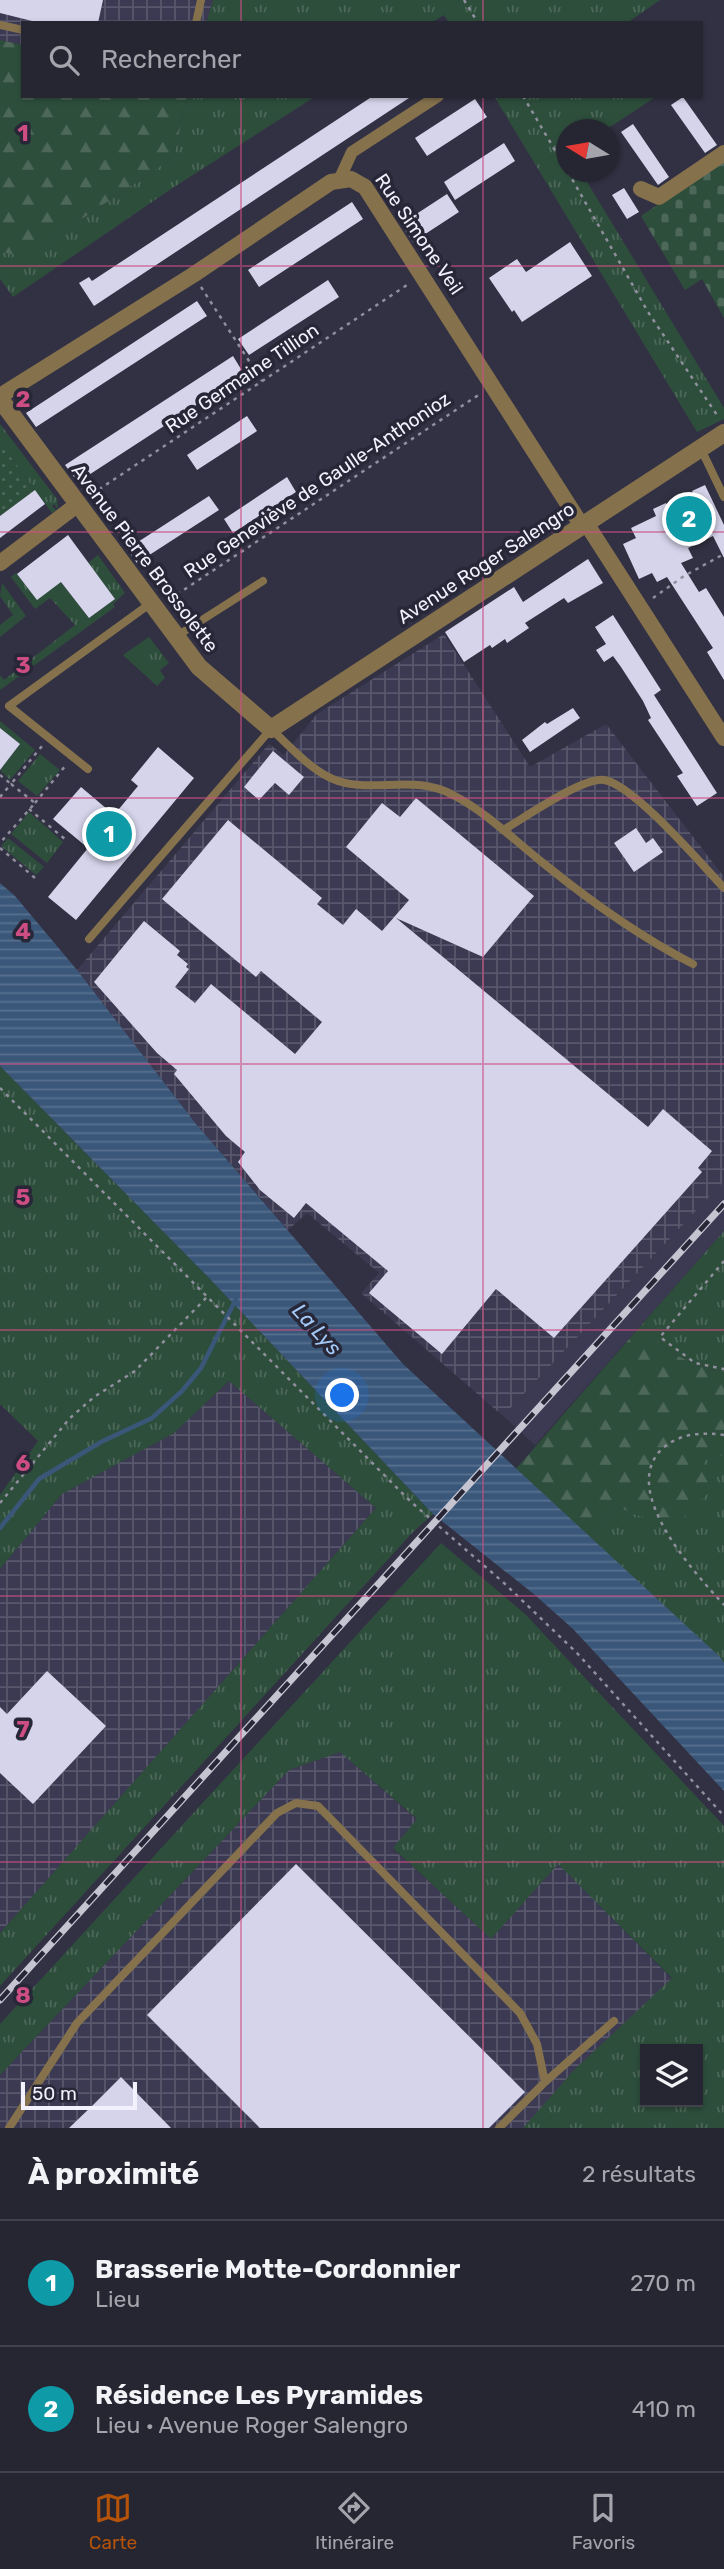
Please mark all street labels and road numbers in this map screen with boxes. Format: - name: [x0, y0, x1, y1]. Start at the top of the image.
- street label: Rue Simone Veil: [370, 169, 468, 299]
- street label: Rue Germaine Tillion: [161, 318, 323, 438]
- street label: Rue Geneviève de Gaulle-Anthonioz: [180, 387, 454, 583]
- street label: Avenue Pierre Brossolette: [67, 459, 223, 657]
- street label: Avenue Roger Salengro: [393, 497, 579, 629]

